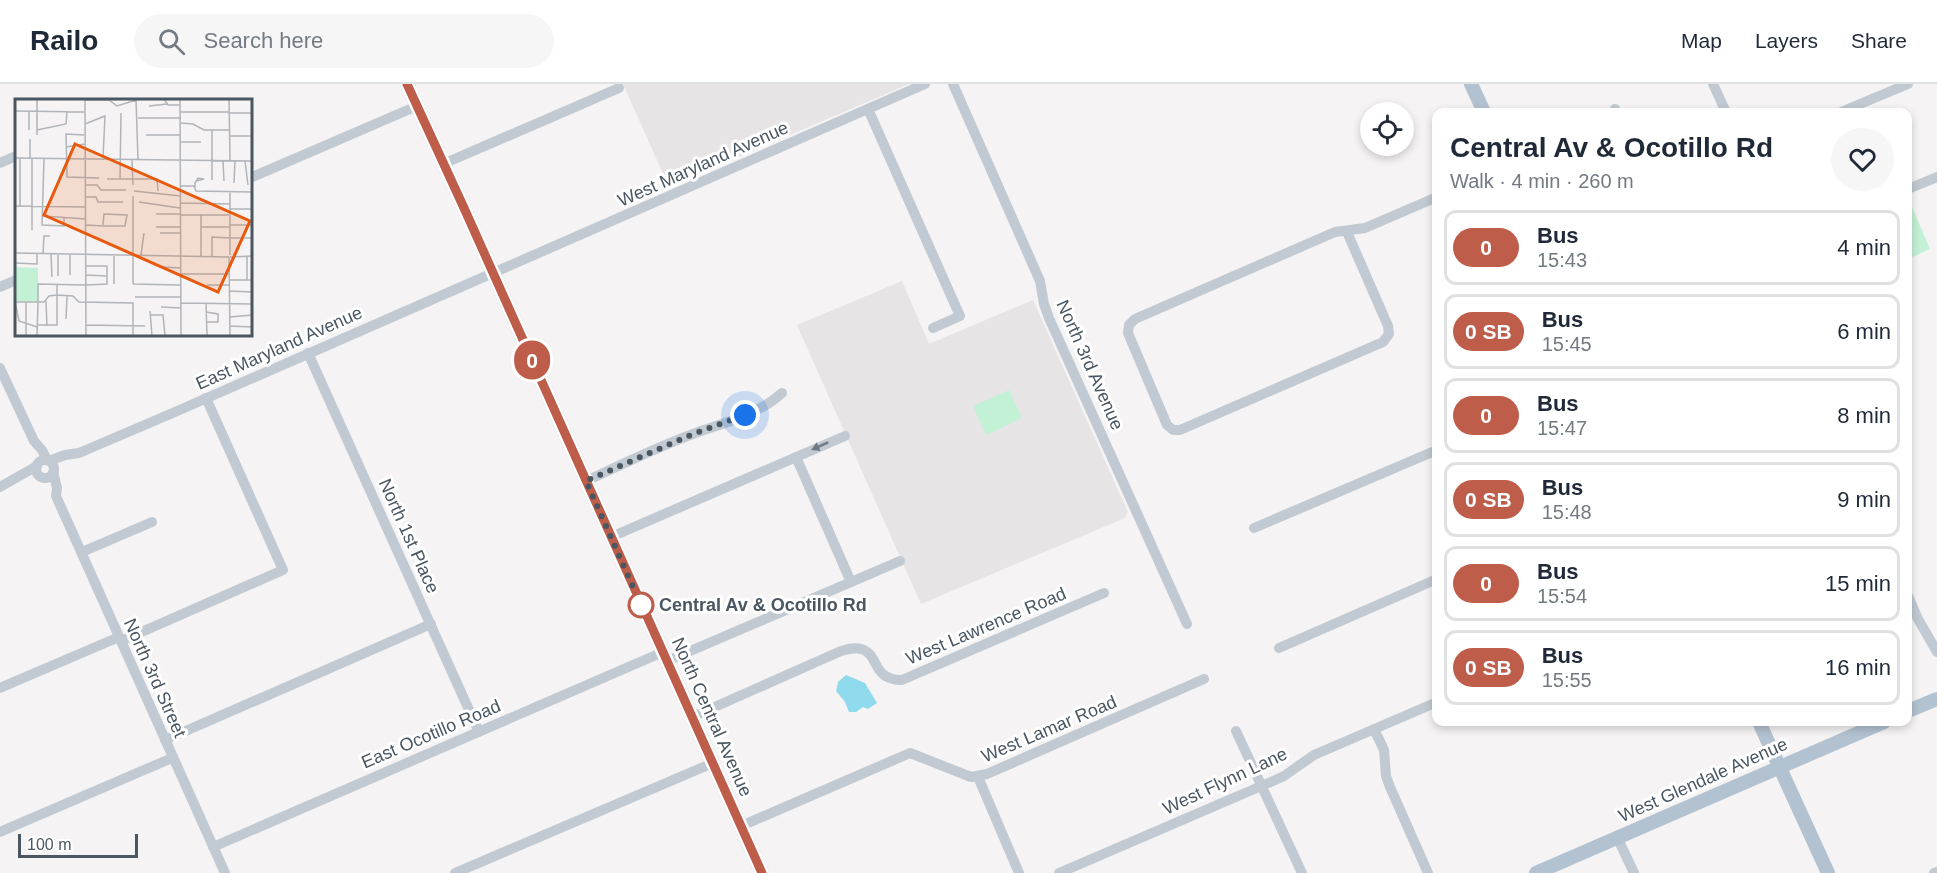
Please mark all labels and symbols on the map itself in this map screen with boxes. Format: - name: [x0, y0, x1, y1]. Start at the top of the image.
- inset map: [15, 99, 252, 336]
- street label: West Maryland Avenue: [615, 117, 791, 211]
- street label: North 3rd Avenue: [1052, 297, 1128, 433]
- street label: East Maryland Avenue: [193, 302, 365, 394]
- line badge: 0: [512, 340, 552, 380]
- your location: [730, 400, 760, 430]
- one-way arrow: [812, 442, 829, 451]
- street label: North 1st Place: [375, 476, 443, 596]
- street label: West Lawrence Road: [903, 583, 1069, 669]
- marker: Central Av & Ocotillo Rd: [628, 592, 654, 618]
- place label: Central Av & Ocotillo Rd: [659, 595, 867, 615]
- street label: North 3rd Street: [120, 615, 190, 741]
- street label: North Central Avenue: [668, 634, 756, 800]
- street label: West Lamar Road: [978, 692, 1120, 766]
- street label: East Ocotillo Road: [358, 696, 504, 772]
- street label: West Glendale Avenue: [1616, 734, 1790, 826]
- street label: West Flynn Lane: [1160, 743, 1290, 819]
- scale bar: [18, 831, 138, 858]

